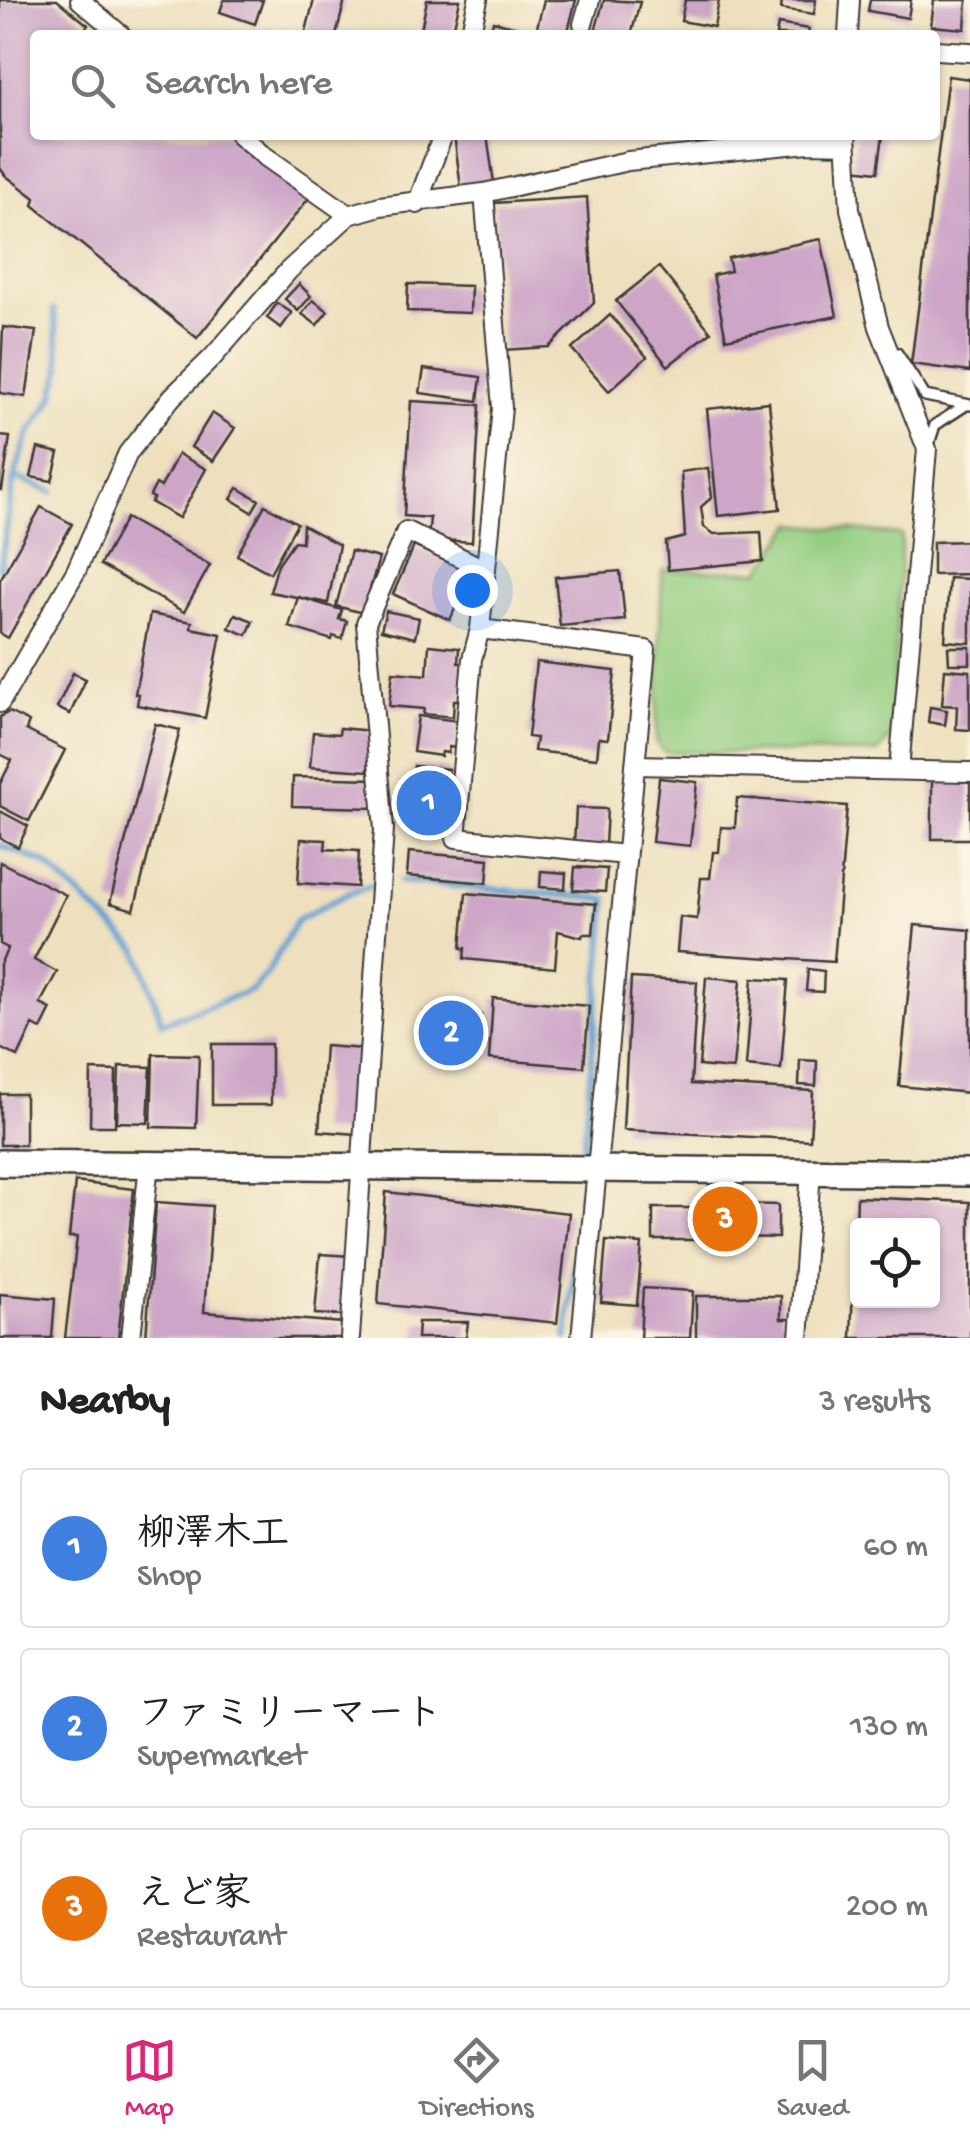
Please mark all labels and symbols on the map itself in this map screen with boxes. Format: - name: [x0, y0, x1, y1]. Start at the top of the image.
- your location: [447, 565, 498, 616]
- pin: 1: [396, 766, 462, 840]
- pin: 2: [418, 996, 484, 1070]
- pin: 3: [692, 1182, 758, 1256]

